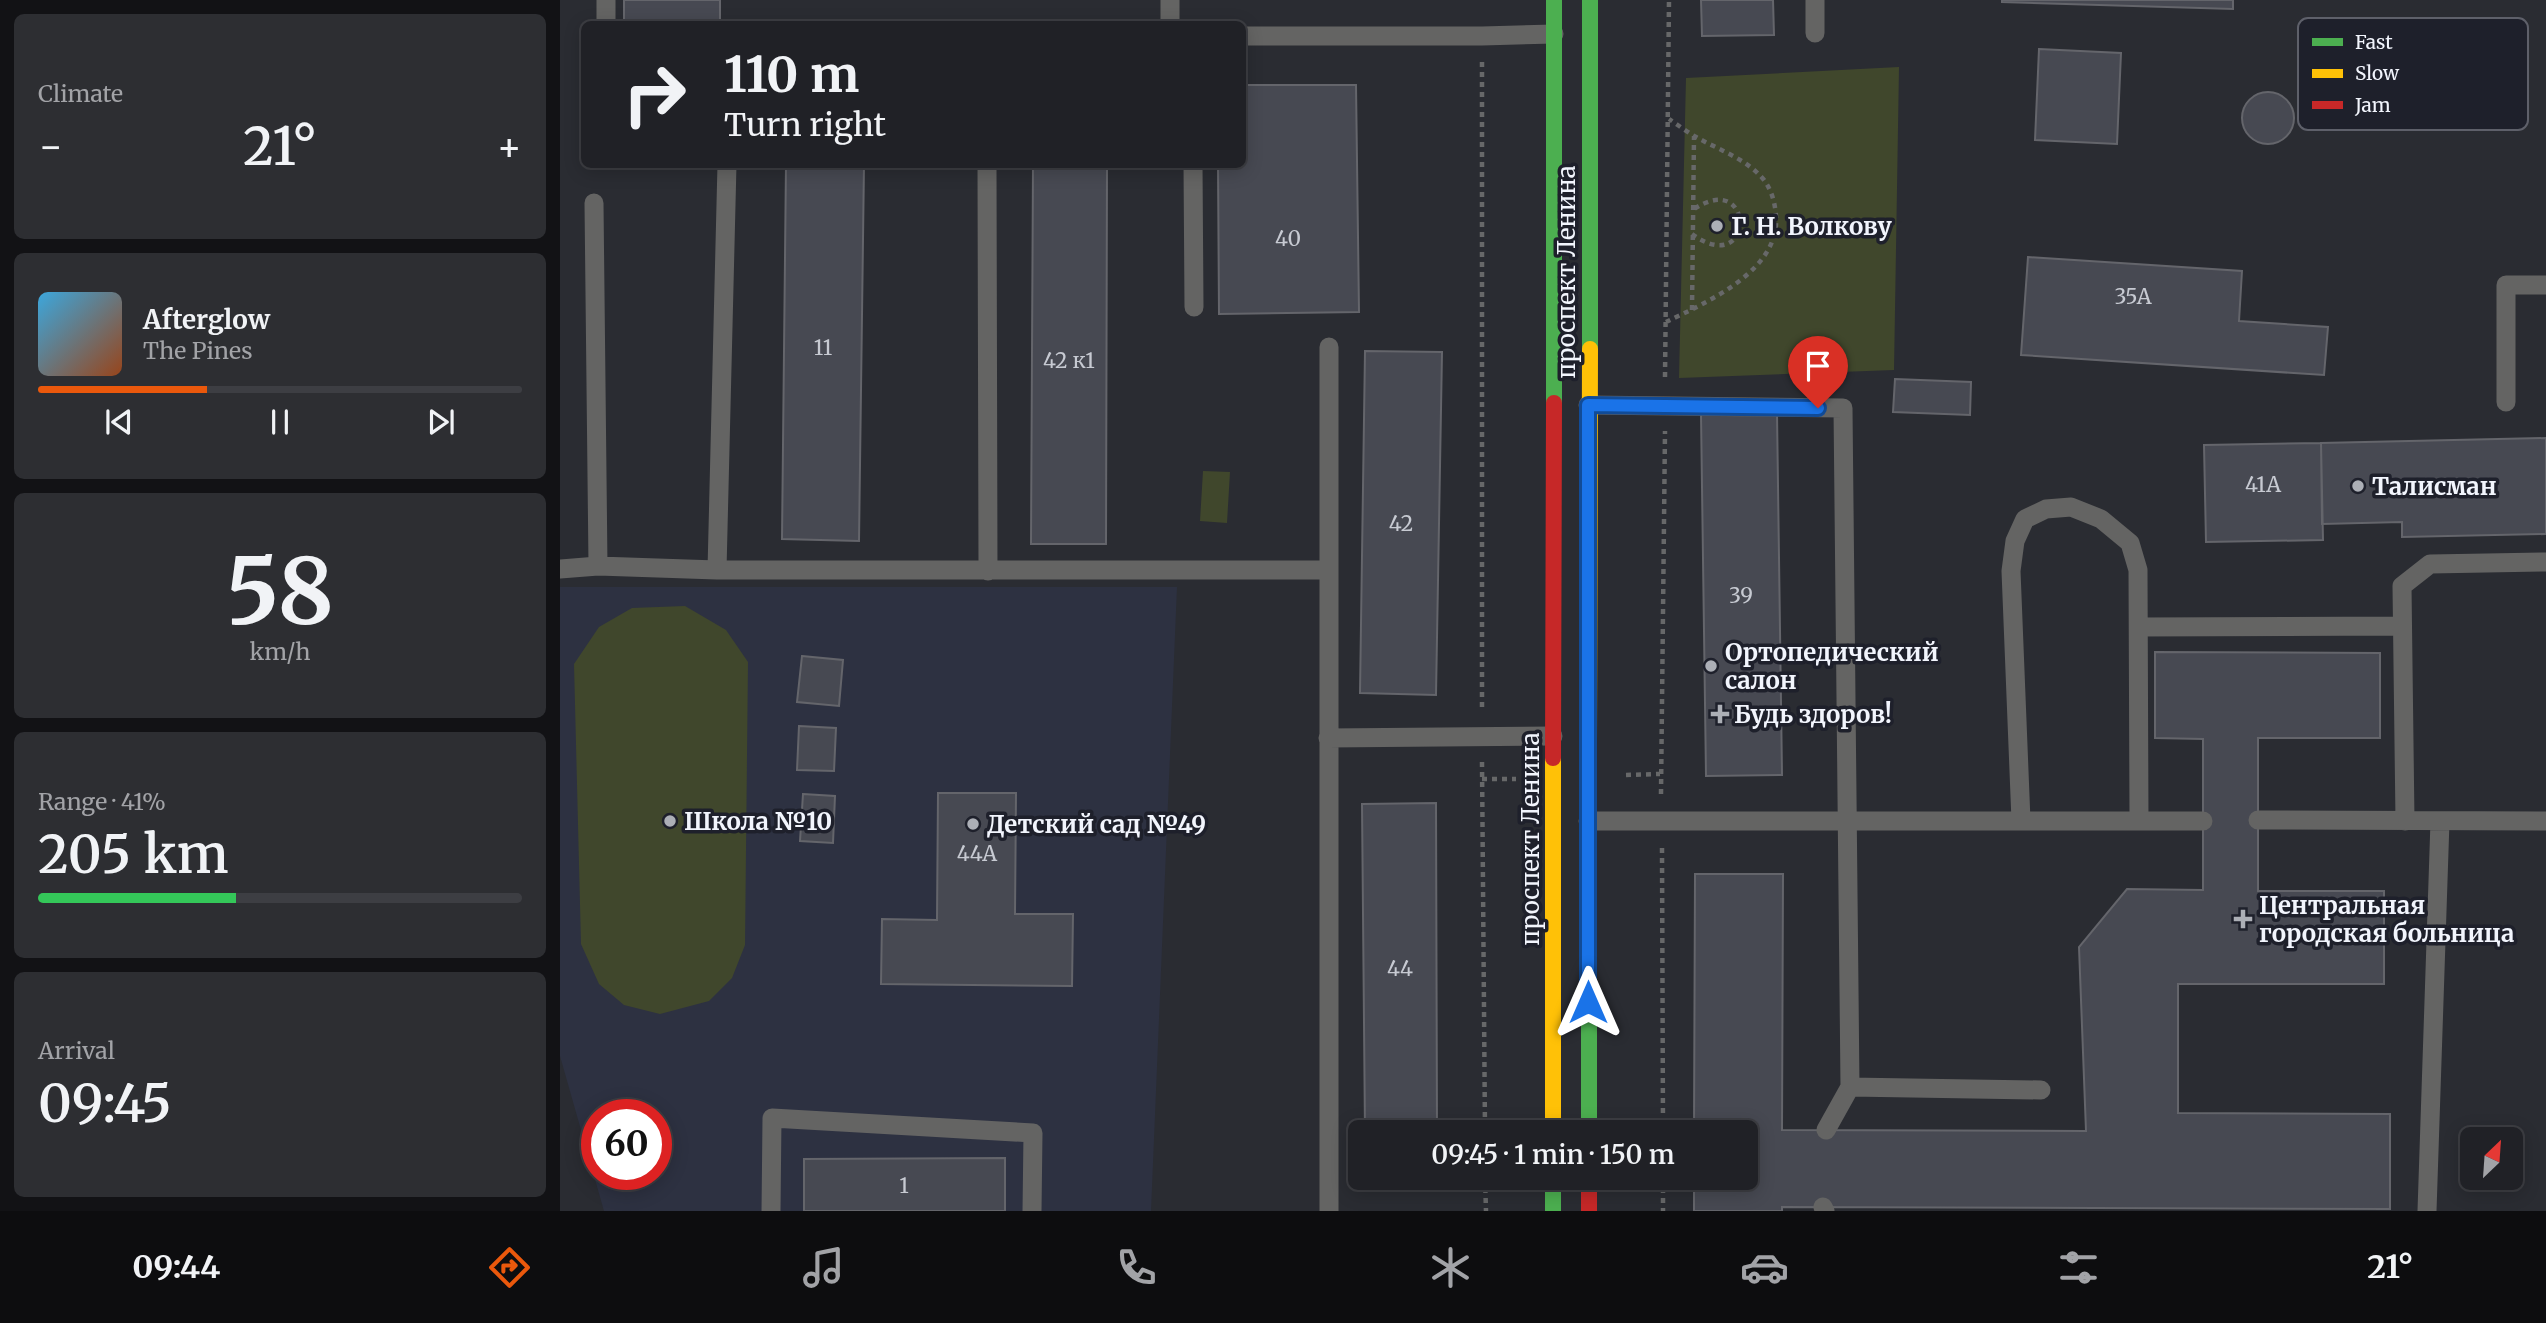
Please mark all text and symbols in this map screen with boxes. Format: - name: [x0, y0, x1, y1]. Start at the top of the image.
- legend: [2298, 18, 2528, 130]
- text: Fast: [2355, 30, 2393, 54]
- text: 110 m: [724, 44, 859, 105]
- icon: right: [609, 49, 700, 140]
- text: Slow: [2355, 61, 2400, 85]
- text: Climate: [38, 79, 123, 108]
- text: Jam: [2354, 93, 2391, 117]
- text: Turn right: [724, 105, 886, 145]
- text: 21°: [243, 114, 317, 179]
- text: −: [38, 123, 63, 170]
- text: +: [497, 123, 522, 170]
- street label: проспект Ленина: [1551, 165, 1582, 379]
- place label: Г. Н. Волкову: [1731, 211, 1893, 242]
- marker: Г. Н. Волкову: [1709, 218, 1725, 234]
- house number: 40: [1275, 225, 1301, 252]
- house number: 35А: [2114, 283, 2152, 310]
- text: Afterglow: [143, 303, 270, 336]
- house number: 11: [814, 334, 832, 361]
- text: The Pines: [143, 336, 253, 365]
- pin: [1788, 336, 1848, 408]
- house number: 42 к1: [1043, 347, 1095, 374]
- icon: arrive: [1799, 347, 1837, 385]
- icon: previous: [100, 403, 138, 441]
- icon: pause: [261, 403, 299, 441]
- icon: next: [422, 403, 460, 441]
- house number: 41А: [2245, 471, 2281, 498]
- place label: Талисман: [2372, 471, 2497, 502]
- marker: Талисман: [2350, 478, 2366, 494]
- house number: 42: [1389, 510, 1413, 537]
- text: 58: [226, 534, 334, 649]
- house number: 39: [1729, 582, 1753, 609]
- text: km/h: [250, 637, 310, 666]
- place label: Ортопедический салон: [1725, 637, 1939, 696]
- marker: Ортопедический салон: [1703, 658, 1719, 674]
- place label: Будь здоров!: [1734, 699, 1892, 730]
- marker: Будь здоров!: [1712, 706, 1728, 722]
- street label: проспект Ленина: [1515, 732, 1546, 946]
- text: Range · 41%: [38, 787, 166, 816]
- place label: Школа №10: [684, 806, 832, 837]
- place label: Детский сад №49: [987, 809, 1206, 840]
- marker: Школа №10: [662, 813, 678, 829]
- marker: Детский сад №49: [965, 816, 981, 832]
- text: 205 km: [38, 822, 229, 887]
- house number: 44А: [957, 840, 997, 867]
- place label: Центральная городская больница: [2259, 890, 2514, 949]
- marker: Центральная городская больница: [2233, 909, 2253, 929]
- house number: 44: [1387, 955, 1413, 982]
- position arrow: [1551, 965, 1625, 1039]
- text: Arrival: [38, 1036, 115, 1065]
- text: 09:45: [38, 1071, 172, 1136]
- speed limit sign: 60: [581, 1099, 672, 1190]
- north arrow: [2460, 1127, 2524, 1190]
- map controls: [2460, 1127, 2523, 1190]
- text: 09:45 · 1 min · 150 m: [1431, 1138, 1675, 1171]
- house number: 1: [899, 1172, 909, 1199]
- icon: directions: [485, 1243, 534, 1292]
- icon: music: [799, 1243, 848, 1292]
- icon: phone: [1112, 1243, 1161, 1292]
- icon: climate: [1426, 1243, 1475, 1292]
- icon: car: [1740, 1243, 1789, 1292]
- icon: filters: [2054, 1243, 2103, 1292]
- text: 09:44: [132, 1247, 220, 1287]
- text: 21°: [2367, 1247, 2414, 1287]

